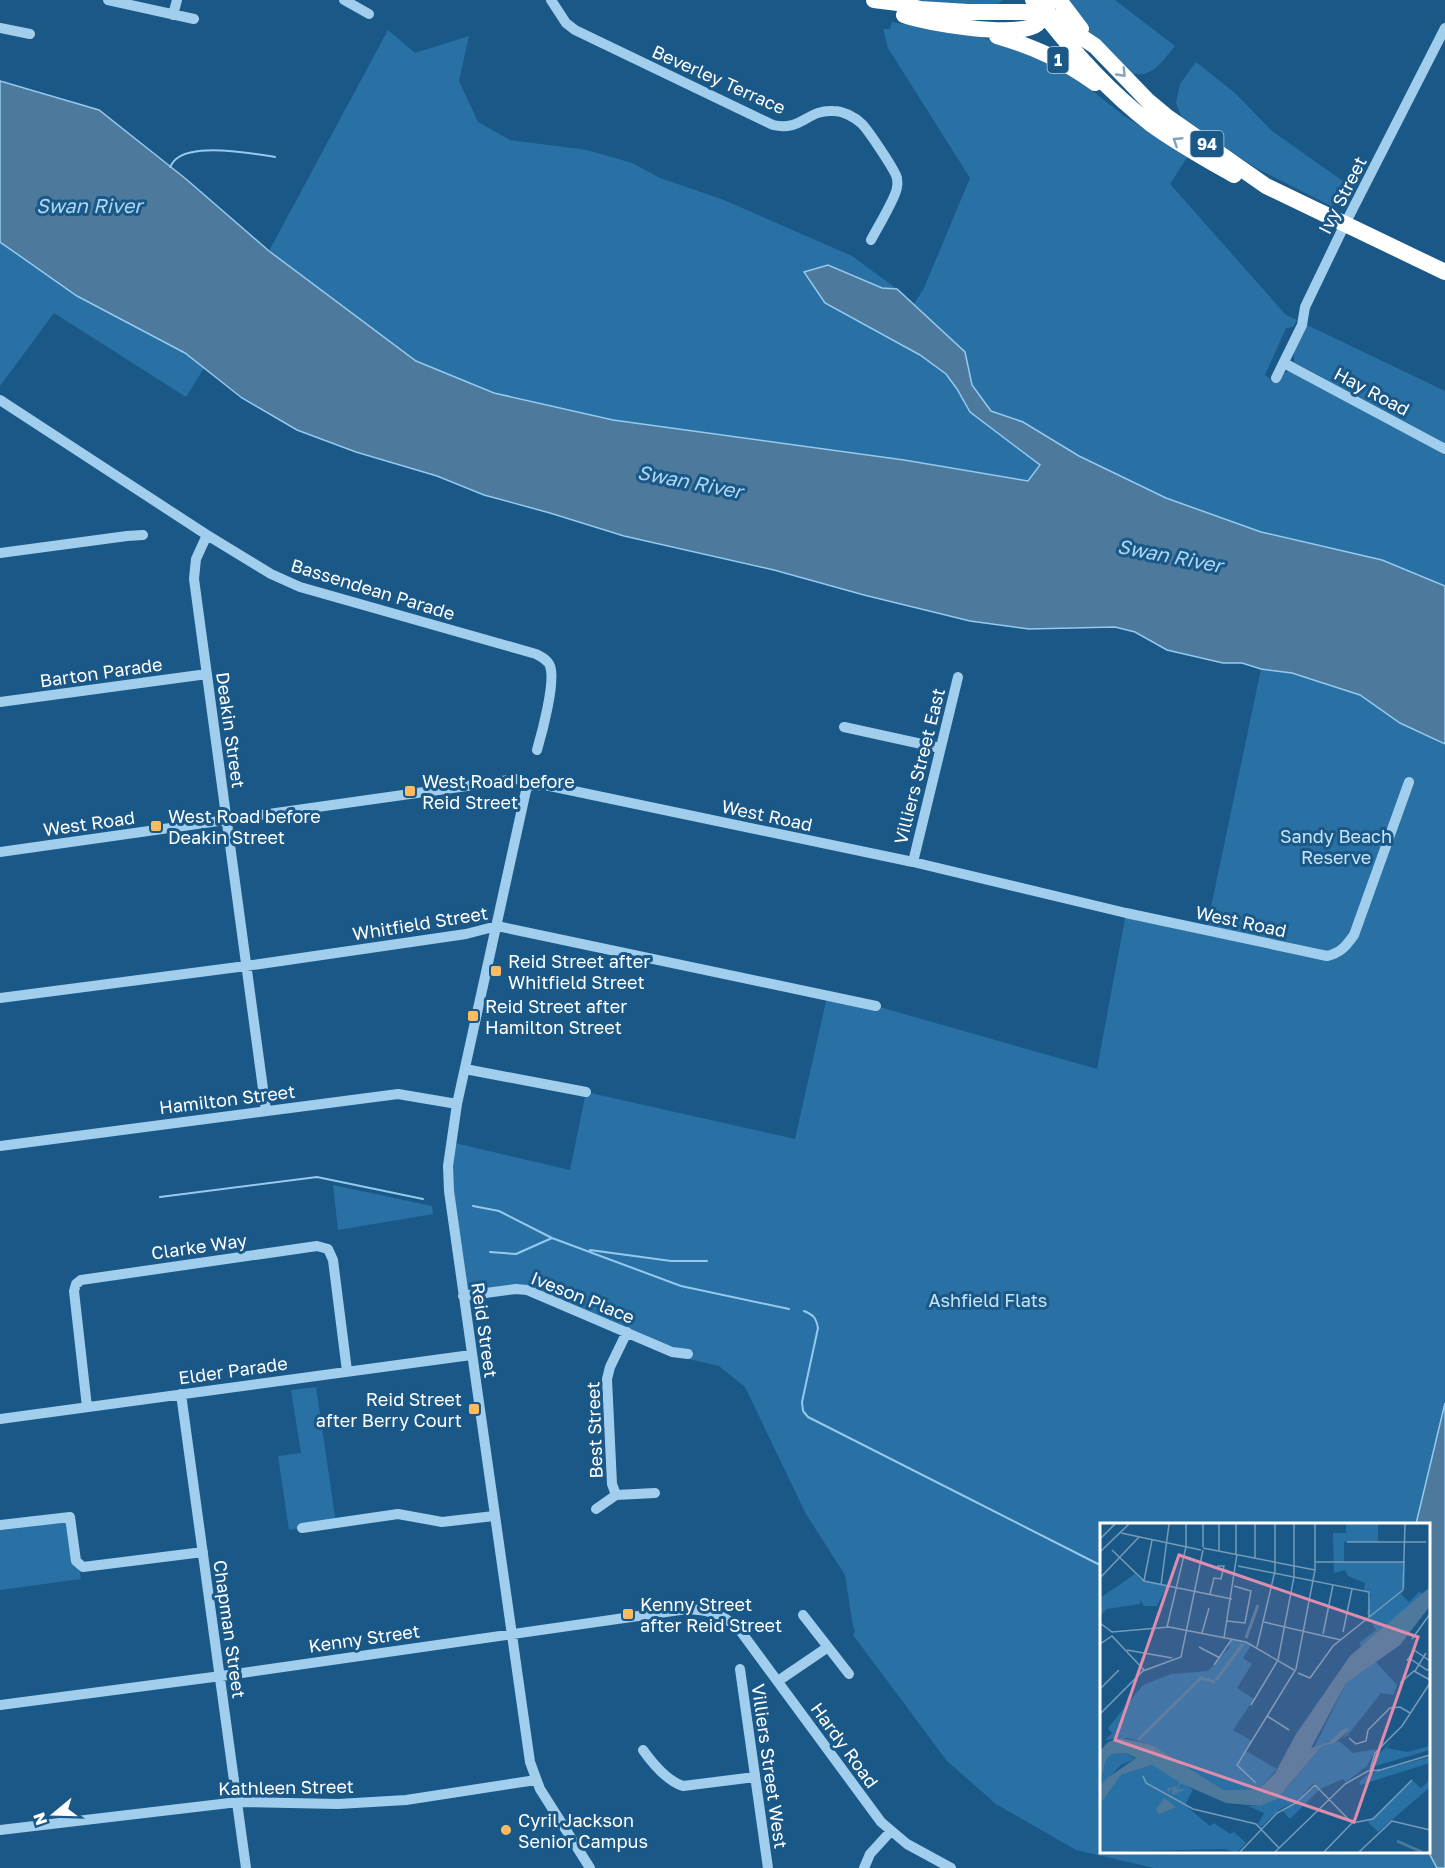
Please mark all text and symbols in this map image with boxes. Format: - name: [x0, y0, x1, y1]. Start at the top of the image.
- street label: Beverley Terrace: [649, 40, 789, 118]
- road number: 1: [1048, 47, 1068, 73]
- one-way arrow: [1114, 66, 1125, 77]
- road number: 94: [1190, 131, 1224, 157]
- one-way arrow: [1173, 136, 1183, 148]
- street label: Ivy Street: [1313, 153, 1371, 237]
- water label: Swan River: [36, 193, 145, 217]
- street label: Hay Road: [1331, 362, 1413, 420]
- water label: Swan River: [636, 459, 748, 504]
- water label: Swan River: [1116, 533, 1228, 578]
- street label: Bassendean Parade: [288, 554, 458, 624]
- street label: Barton Parade: [38, 653, 164, 691]
- street label: Deakin Street: [212, 671, 250, 789]
- street label: Villiers Street East: [889, 686, 949, 846]
- place label: West Road before Reid Street: [422, 770, 575, 813]
- marker: West Road before Reid Street: [403, 784, 417, 798]
- street label: West Road: [720, 795, 814, 835]
- place label: West Road before Deakin Street: [168, 805, 321, 848]
- street label: West Road: [42, 806, 136, 840]
- marker: West Road before Deakin Street: [149, 819, 163, 833]
- park label: Sandy Beach Reserve: [1280, 825, 1392, 868]
- street label: Whitfield Street: [351, 901, 489, 945]
- street label: West Road: [1194, 901, 1288, 941]
- place label: Reid Street after Whitfield Street: [508, 950, 650, 993]
- marker: Reid Street after Whitfield Street: [489, 964, 503, 978]
- place label: Reid Street after Hamilton Street: [485, 995, 627, 1038]
- marker: Reid Street after Hamilton Street: [466, 1009, 480, 1023]
- street label: Hamilton Street: [158, 1080, 296, 1118]
- street label: Clarke Way: [150, 1228, 248, 1264]
- street label: Iveson Place: [528, 1266, 638, 1328]
- street label: Reid Street: [467, 1281, 503, 1379]
- park label: Ashfield Flats: [929, 1289, 1047, 1311]
- street label: Elder Parade: [177, 1351, 289, 1389]
- street label: Best Street: [581, 1381, 607, 1479]
- place label: Reid Street after Berry Court: [316, 1388, 462, 1431]
- marker: Reid Street after Berry Court: [467, 1402, 481, 1416]
- inset map: [1100, 1523, 1430, 1853]
- street label: Chapman Street: [209, 1558, 251, 1700]
- place label: Kenny Street after Reid Street: [640, 1593, 782, 1636]
- marker: Kenny Street after Reid Street: [621, 1607, 635, 1621]
- street label: Kenny Street: [307, 1619, 421, 1657]
- street label: Villiers Street West: [748, 1682, 792, 1850]
- street label: Hardy Road: [807, 1698, 883, 1792]
- street label: Kathleen Street: [218, 1775, 354, 1799]
- north arrow: [24, 1784, 84, 1844]
- place label: Cyril Jackson Senior Campus: [518, 1809, 648, 1852]
- text: N: [28, 1810, 51, 1828]
- marker: Cyril Jackson Senior Campus: [499, 1823, 513, 1837]

